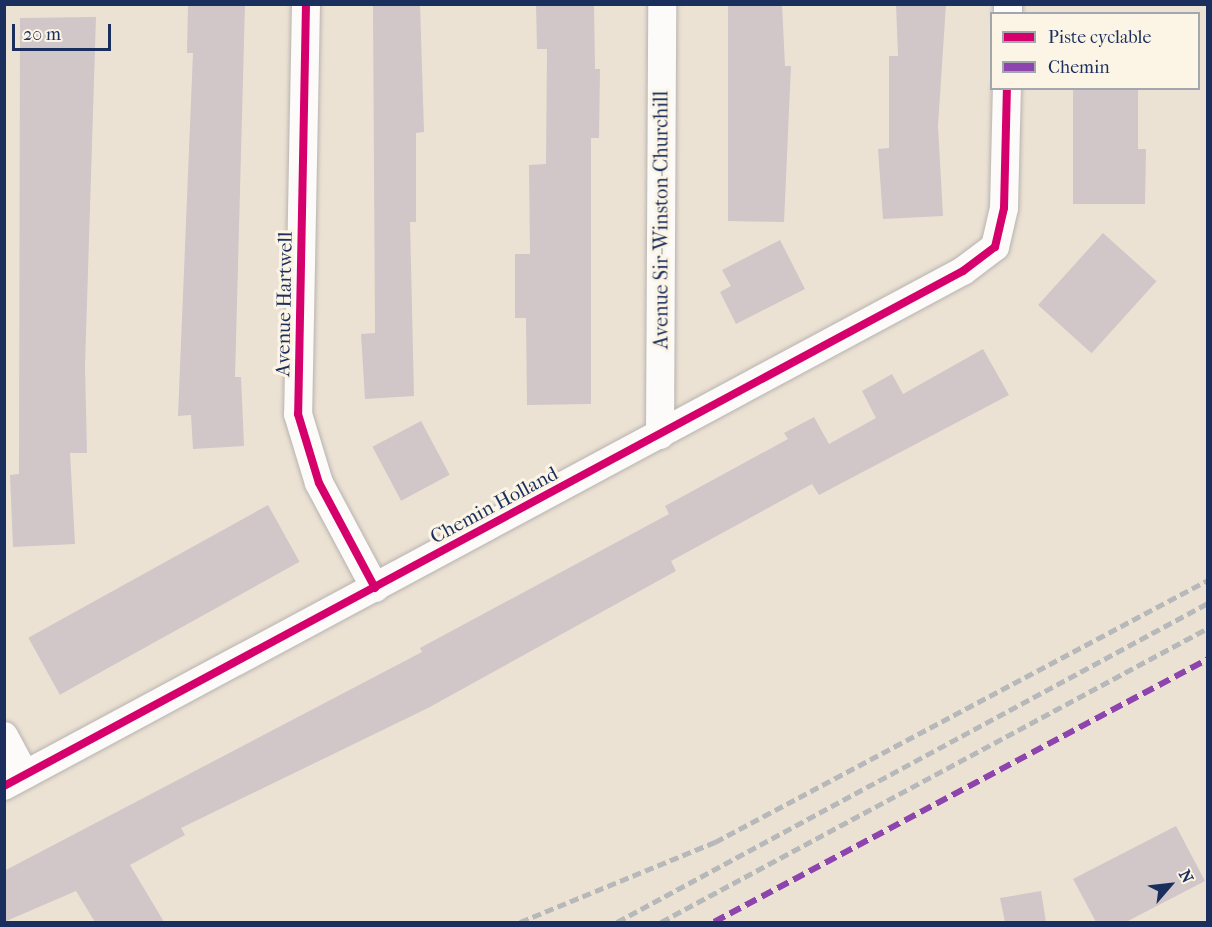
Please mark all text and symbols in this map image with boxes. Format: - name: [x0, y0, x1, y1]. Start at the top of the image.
- scale bar: [15, 12, 114, 50]
- legend: [990, 12, 1200, 90]
- text: 20 m: [23, 24, 61, 45]
- text: Piste cyclable: [1048, 27, 1151, 48]
- text: Chemin: [1048, 57, 1110, 78]
- street label: Avenue Sir-Winston-Churchill: [649, 91, 673, 349]
- street label: Avenue Hartwell: [271, 231, 297, 377]
- street label: Chemin Holland: [426, 461, 562, 549]
- north arrow: [1140, 855, 1200, 915]
- text: N: [1175, 866, 1198, 886]

